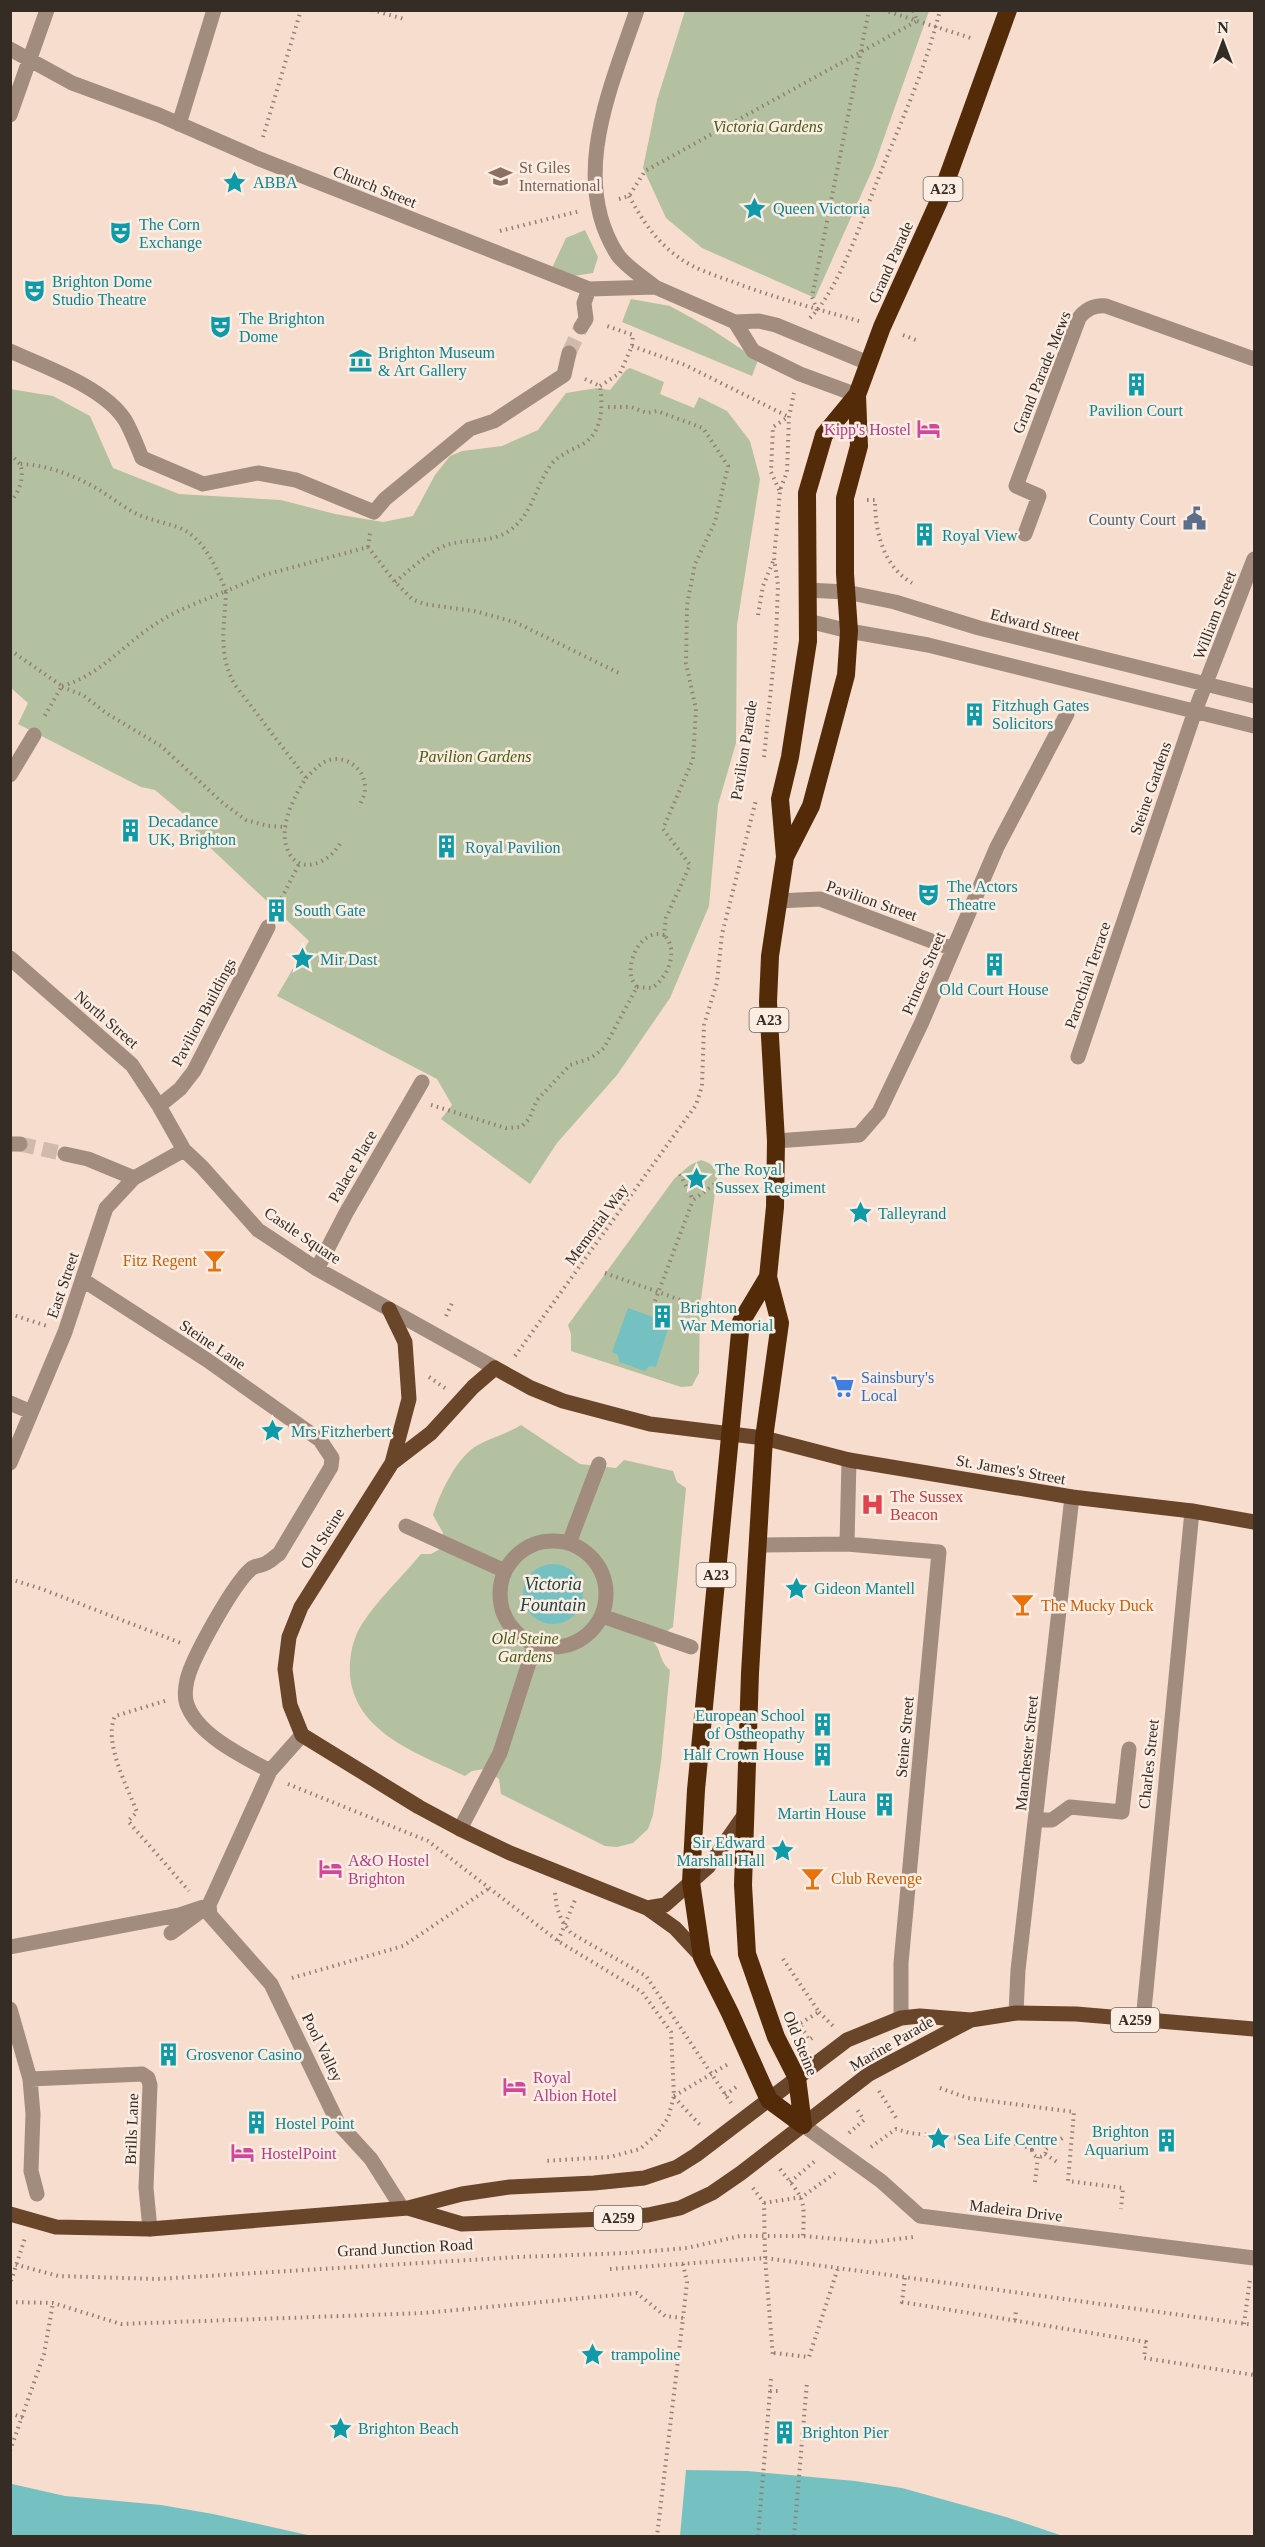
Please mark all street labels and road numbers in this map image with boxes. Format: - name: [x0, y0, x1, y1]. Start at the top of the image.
- street label: Church Street: [331, 162, 420, 211]
- road number: A23: [924, 177, 962, 201]
- street label: Grand Parade: [865, 219, 916, 306]
- street label: Grand Parade Mews: [1009, 308, 1074, 436]
- street label: William Street: [1190, 568, 1239, 662]
- street label: Edward Street: [989, 605, 1082, 644]
- street label: Pavilion Parade: [727, 699, 760, 801]
- street label: Steine Gardens: [1127, 739, 1174, 837]
- street label: Pavilion Street: [824, 877, 920, 924]
- street label: Parochial Terrace: [1061, 920, 1114, 1031]
- street label: Princes Street: [898, 929, 949, 1017]
- street label: Pavilion Buildings: [168, 955, 240, 1069]
- street label: North Street: [71, 987, 142, 1052]
- road number: A23: [750, 1008, 788, 1032]
- street label: Palace Place: [325, 1127, 380, 1205]
- street label: Memorial Way: [561, 1181, 632, 1269]
- street label: Castle Square: [261, 1204, 344, 1268]
- street label: East Street: [43, 1249, 82, 1320]
- street label: Steine Lane: [176, 1316, 249, 1373]
- street label: St. James's Street: [955, 1451, 1068, 1488]
- street label: Old Steine: [297, 1505, 348, 1572]
- road number: A23: [696, 1563, 736, 1587]
- street label: Manchester Street: [1012, 1694, 1041, 1812]
- street label: Steine Street: [892, 1695, 917, 1778]
- street label: Charles Street: [1135, 1718, 1162, 1810]
- street label: Old Steine: [780, 2008, 821, 2078]
- road number: A259: [1111, 2008, 1159, 2032]
- street label: Pool Valley: [298, 2010, 346, 2085]
- street label: Marine Parade: [846, 2013, 936, 2074]
- street label: Brills Lane: [122, 2093, 141, 2165]
- street label: Madeira Drive: [968, 2196, 1063, 2225]
- road number: A259: [594, 2206, 642, 2230]
- street label: Grand Junction Road: [337, 2235, 473, 2260]

